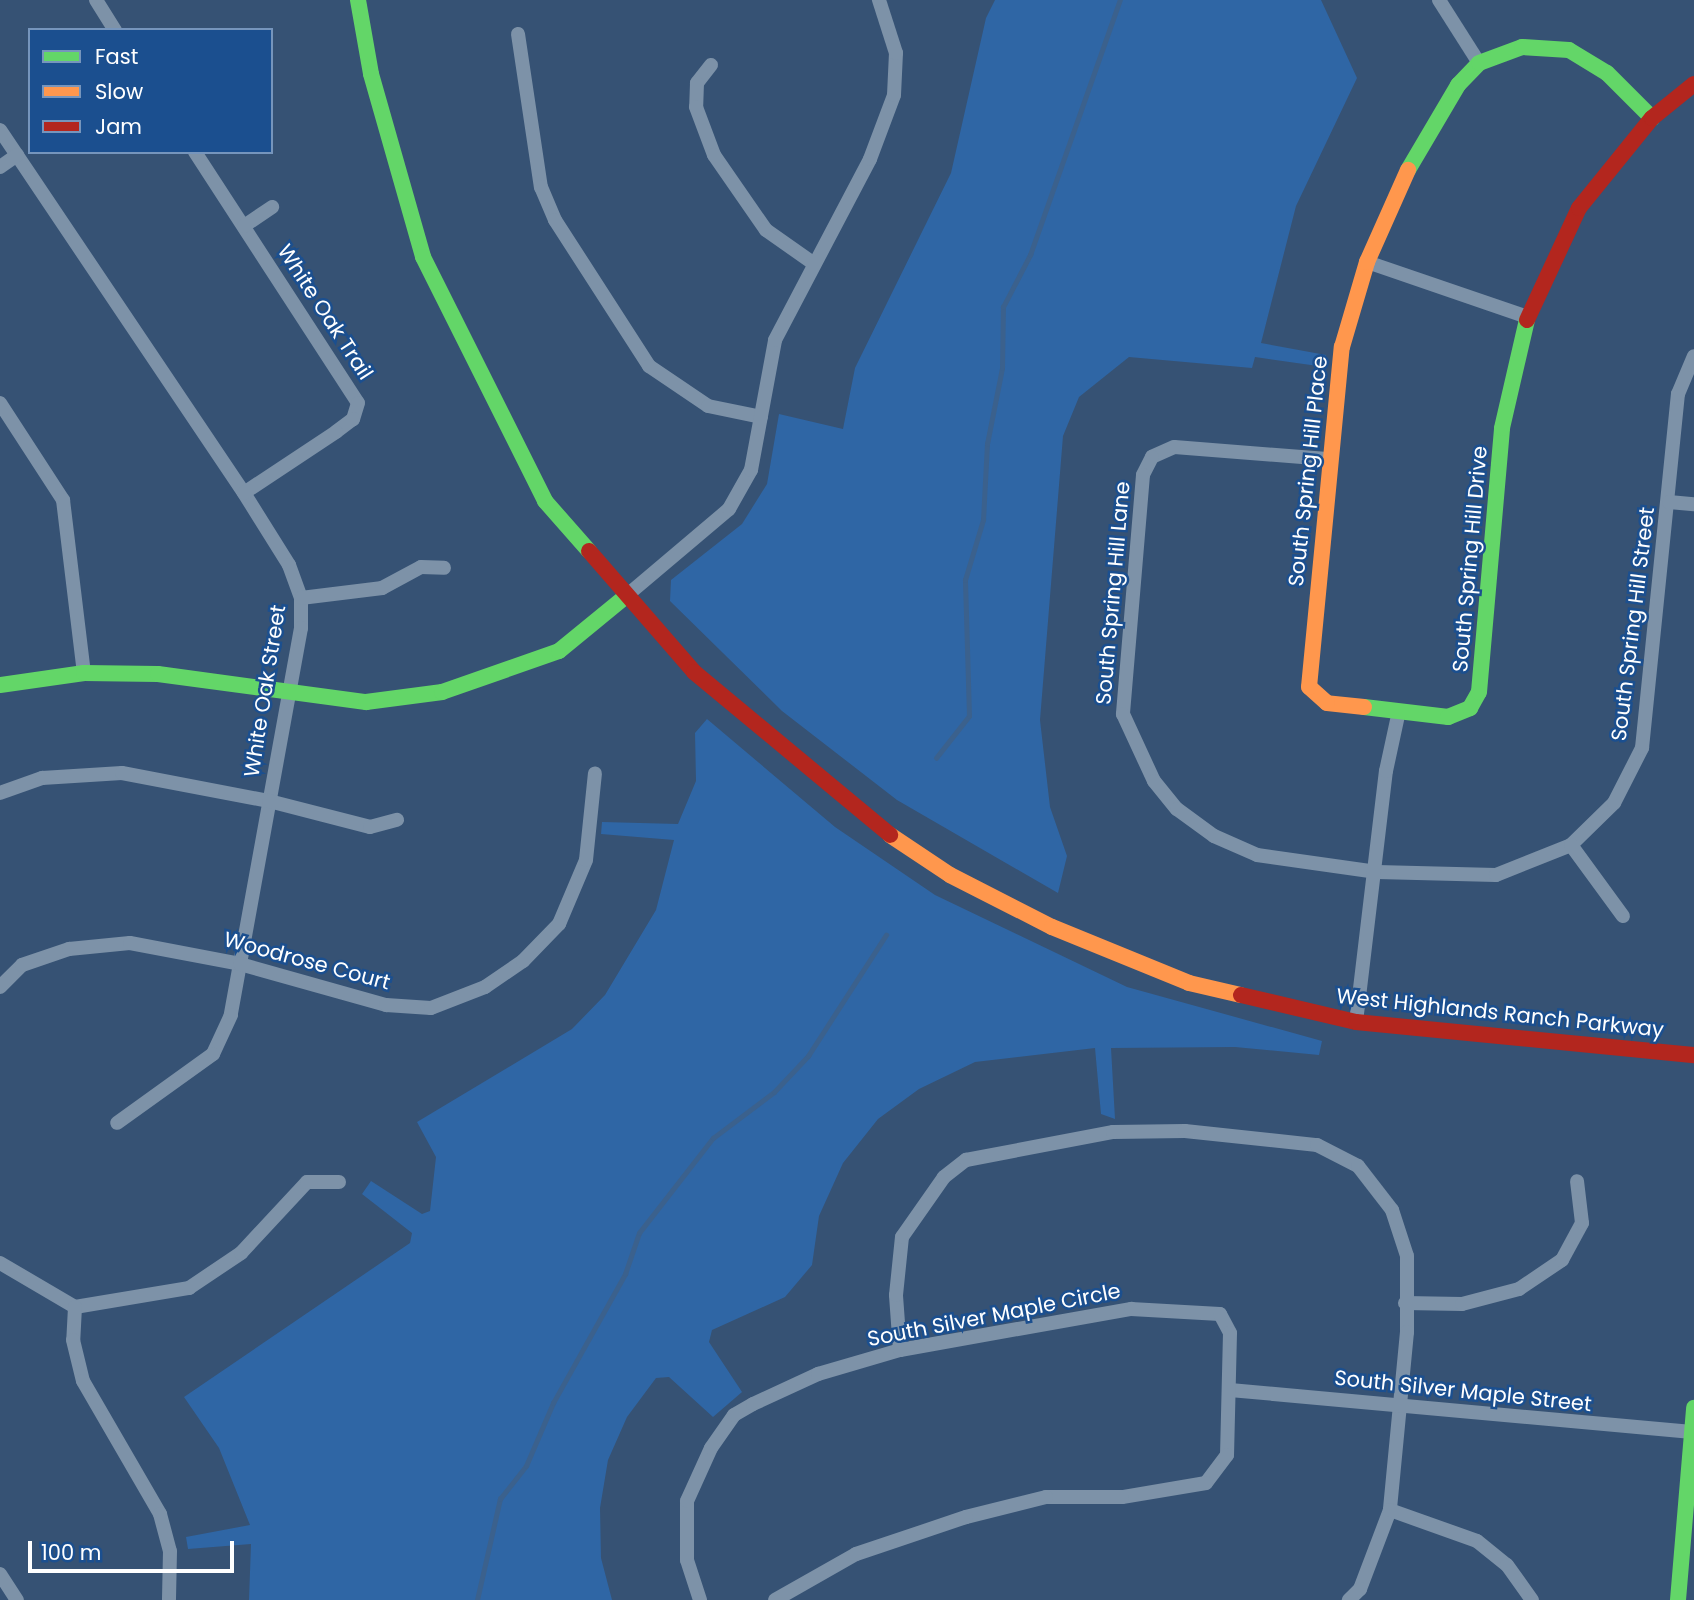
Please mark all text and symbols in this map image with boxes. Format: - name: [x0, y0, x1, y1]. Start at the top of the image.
- legend: [28, 28, 273, 154]
- text: Fast: [95, 42, 138, 71]
- text: Slow: [95, 77, 143, 106]
- text: Jam: [95, 112, 142, 141]
- street label: White Oak Trail: [272, 240, 378, 384]
- street label: South Spring Hill Place: [1283, 355, 1333, 587]
- street label: South Spring Hill Drive: [1448, 445, 1492, 673]
- street label: South Spring Hill Lane: [1091, 480, 1135, 706]
- street label: South Spring Hill Street: [1606, 505, 1660, 743]
- street label: White Oak Street: [239, 603, 291, 779]
- street label: Woodrose Court: [221, 927, 393, 995]
- street label: West Highlands Ranch Parkway: [1335, 983, 1665, 1043]
- street label: South Silver Maple Circle: [865, 1278, 1123, 1352]
- street label: South Silver Maple Street: [1333, 1365, 1593, 1417]
- scale bar: [32, 1526, 238, 1570]
- text: 100 m: [41, 1538, 101, 1567]

